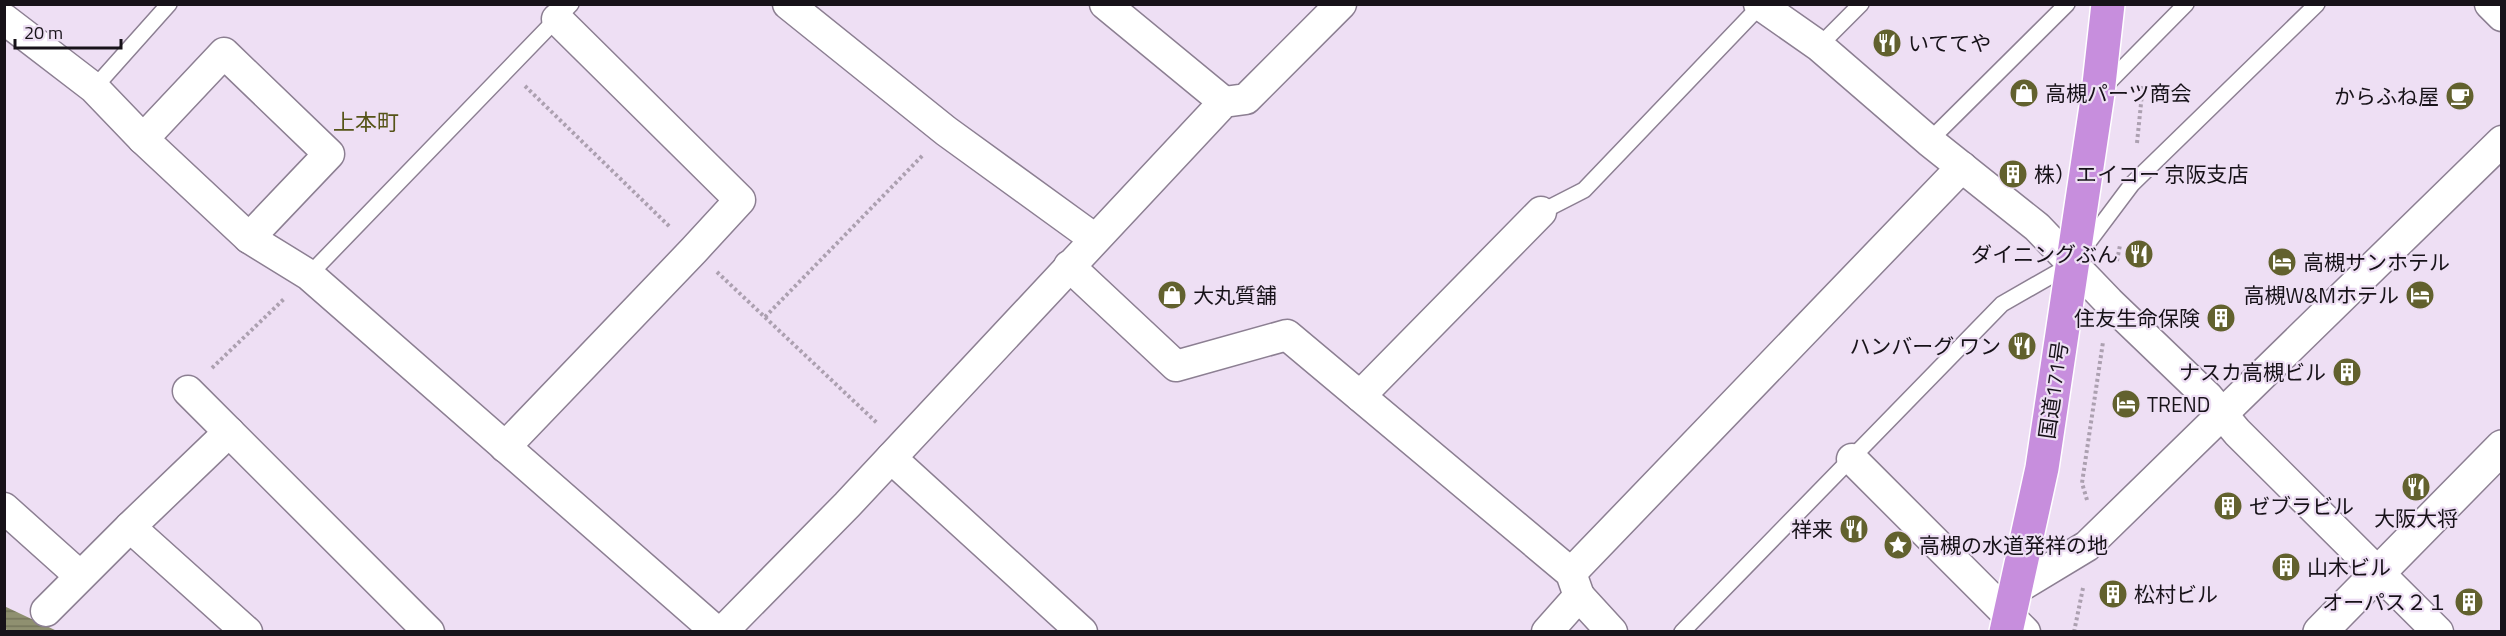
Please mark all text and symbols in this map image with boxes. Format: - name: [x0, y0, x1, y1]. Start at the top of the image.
- scale bar: [15, 12, 122, 50]
- text: 20 m: [24, 19, 63, 46]
- restaurant icon: いててや: [1871, 27, 1903, 59]
- place label: いててや: [1908, 27, 1991, 59]
- shop icon: 高槻パーツ商会: [2008, 77, 2040, 109]
- place label: 高槻パーツ商会: [2045, 77, 2192, 109]
- place label: からふね屋: [2334, 80, 2439, 112]
- cafe icon: からふね屋: [2444, 80, 2476, 112]
- district label: 上本町: [333, 105, 399, 139]
- building icon: 株）エイコー 京阪支店: [1997, 158, 2029, 190]
- place label: 株）エイコー 京阪支店: [2034, 158, 2249, 190]
- place label: ダイニングぶん: [1971, 238, 2118, 270]
- restaurant icon: ダイニングぶん: [2123, 238, 2155, 270]
- hotel icon: 高槻サンホテル: [2266, 246, 2298, 278]
- place label: 高槻サンホテル: [2303, 246, 2450, 278]
- shop icon: 大丸質舗: [1156, 279, 1188, 311]
- place label: 大丸質舗: [1193, 279, 1277, 311]
- place label: 高槻W&Mホテル: [2243, 279, 2399, 311]
- hotel icon: 高槻W&Mホテル: [2404, 279, 2436, 311]
- place label: 住友生命保険: [2074, 302, 2200, 334]
- building icon: 住友生命保険: [2205, 302, 2237, 334]
- place label: ハンバーグ ワン: [1849, 330, 2001, 362]
- restaurant icon: ハンバーグ ワン: [2006, 330, 2038, 362]
- street label: 国道171号: [2030, 339, 2076, 441]
- place label: ナスカ高槻ビル: [2179, 356, 2326, 388]
- building icon: ナスカ高槻ビル: [2331, 356, 2363, 388]
- hotel icon: TREND: [2110, 388, 2142, 420]
- place label: TREND: [2147, 388, 2210, 420]
- restaurant icon: 大阪大将: [2400, 471, 2432, 503]
- building icon: ゼブラビル: [2212, 490, 2244, 522]
- place label: ゼブラビル: [2249, 490, 2354, 522]
- place label: 大阪大将: [2374, 502, 2458, 534]
- place label: 祥来: [1791, 513, 1833, 545]
- restaurant icon: 祥来: [1838, 513, 1870, 545]
- place icon: 高槻の水道発祥の地: [1882, 529, 1914, 561]
- place label: 高槻の水道発祥の地: [1919, 529, 2108, 561]
- building icon: 山木ビル: [2270, 551, 2302, 583]
- place label: 山木ビル: [2307, 551, 2391, 583]
- building icon: 松村ビル: [2097, 578, 2129, 610]
- place label: 松村ビル: [2134, 578, 2218, 610]
- place label: オーパス２１: [2322, 586, 2448, 618]
- building icon: オーパス２１: [2453, 586, 2485, 618]

